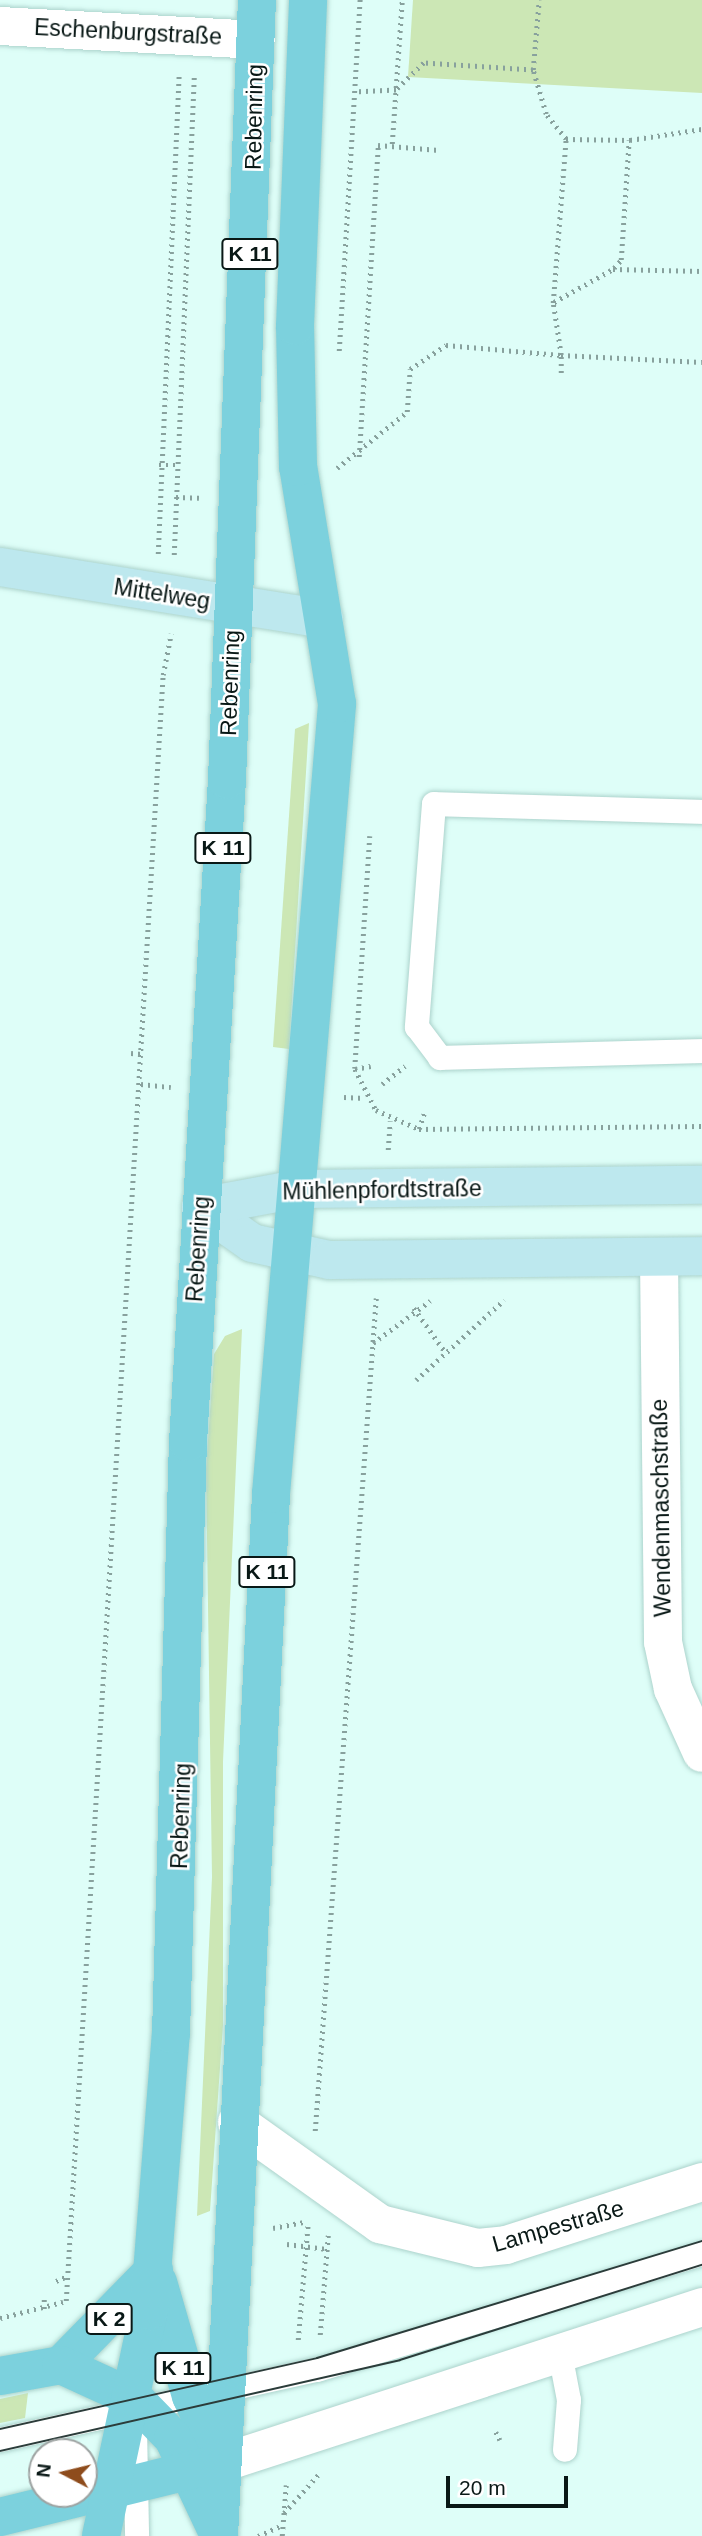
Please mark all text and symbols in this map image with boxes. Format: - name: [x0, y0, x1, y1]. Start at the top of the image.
- street label: Eschenburgstraße: [33, 13, 223, 51]
- street label: Rebenring: [239, 64, 269, 170]
- road number: K 11: [220, 236, 280, 272]
- street label: Mittelweg: [112, 573, 212, 615]
- street label: Rebenring: [214, 629, 246, 737]
- road number: K 11: [193, 830, 253, 866]
- street label: Mühlenpfordtstraße: [282, 1174, 482, 1206]
- street label: Rebenring: [181, 1195, 215, 1303]
- street label: Wendenmaschstraße: [645, 1399, 677, 1617]
- road number: K 11: [237, 1554, 297, 1590]
- street label: Rebenring: [165, 1762, 197, 1870]
- street label: Lampestraße: [489, 2194, 627, 2258]
- road number: K 2: [84, 2302, 134, 2336]
- road number: K 11: [153, 2350, 213, 2386]
- north arrow: [28, 2438, 98, 2508]
- scale bar: [450, 2462, 572, 2506]
- text: N: [32, 2463, 55, 2479]
- text: 20 m: [459, 2476, 506, 2499]

